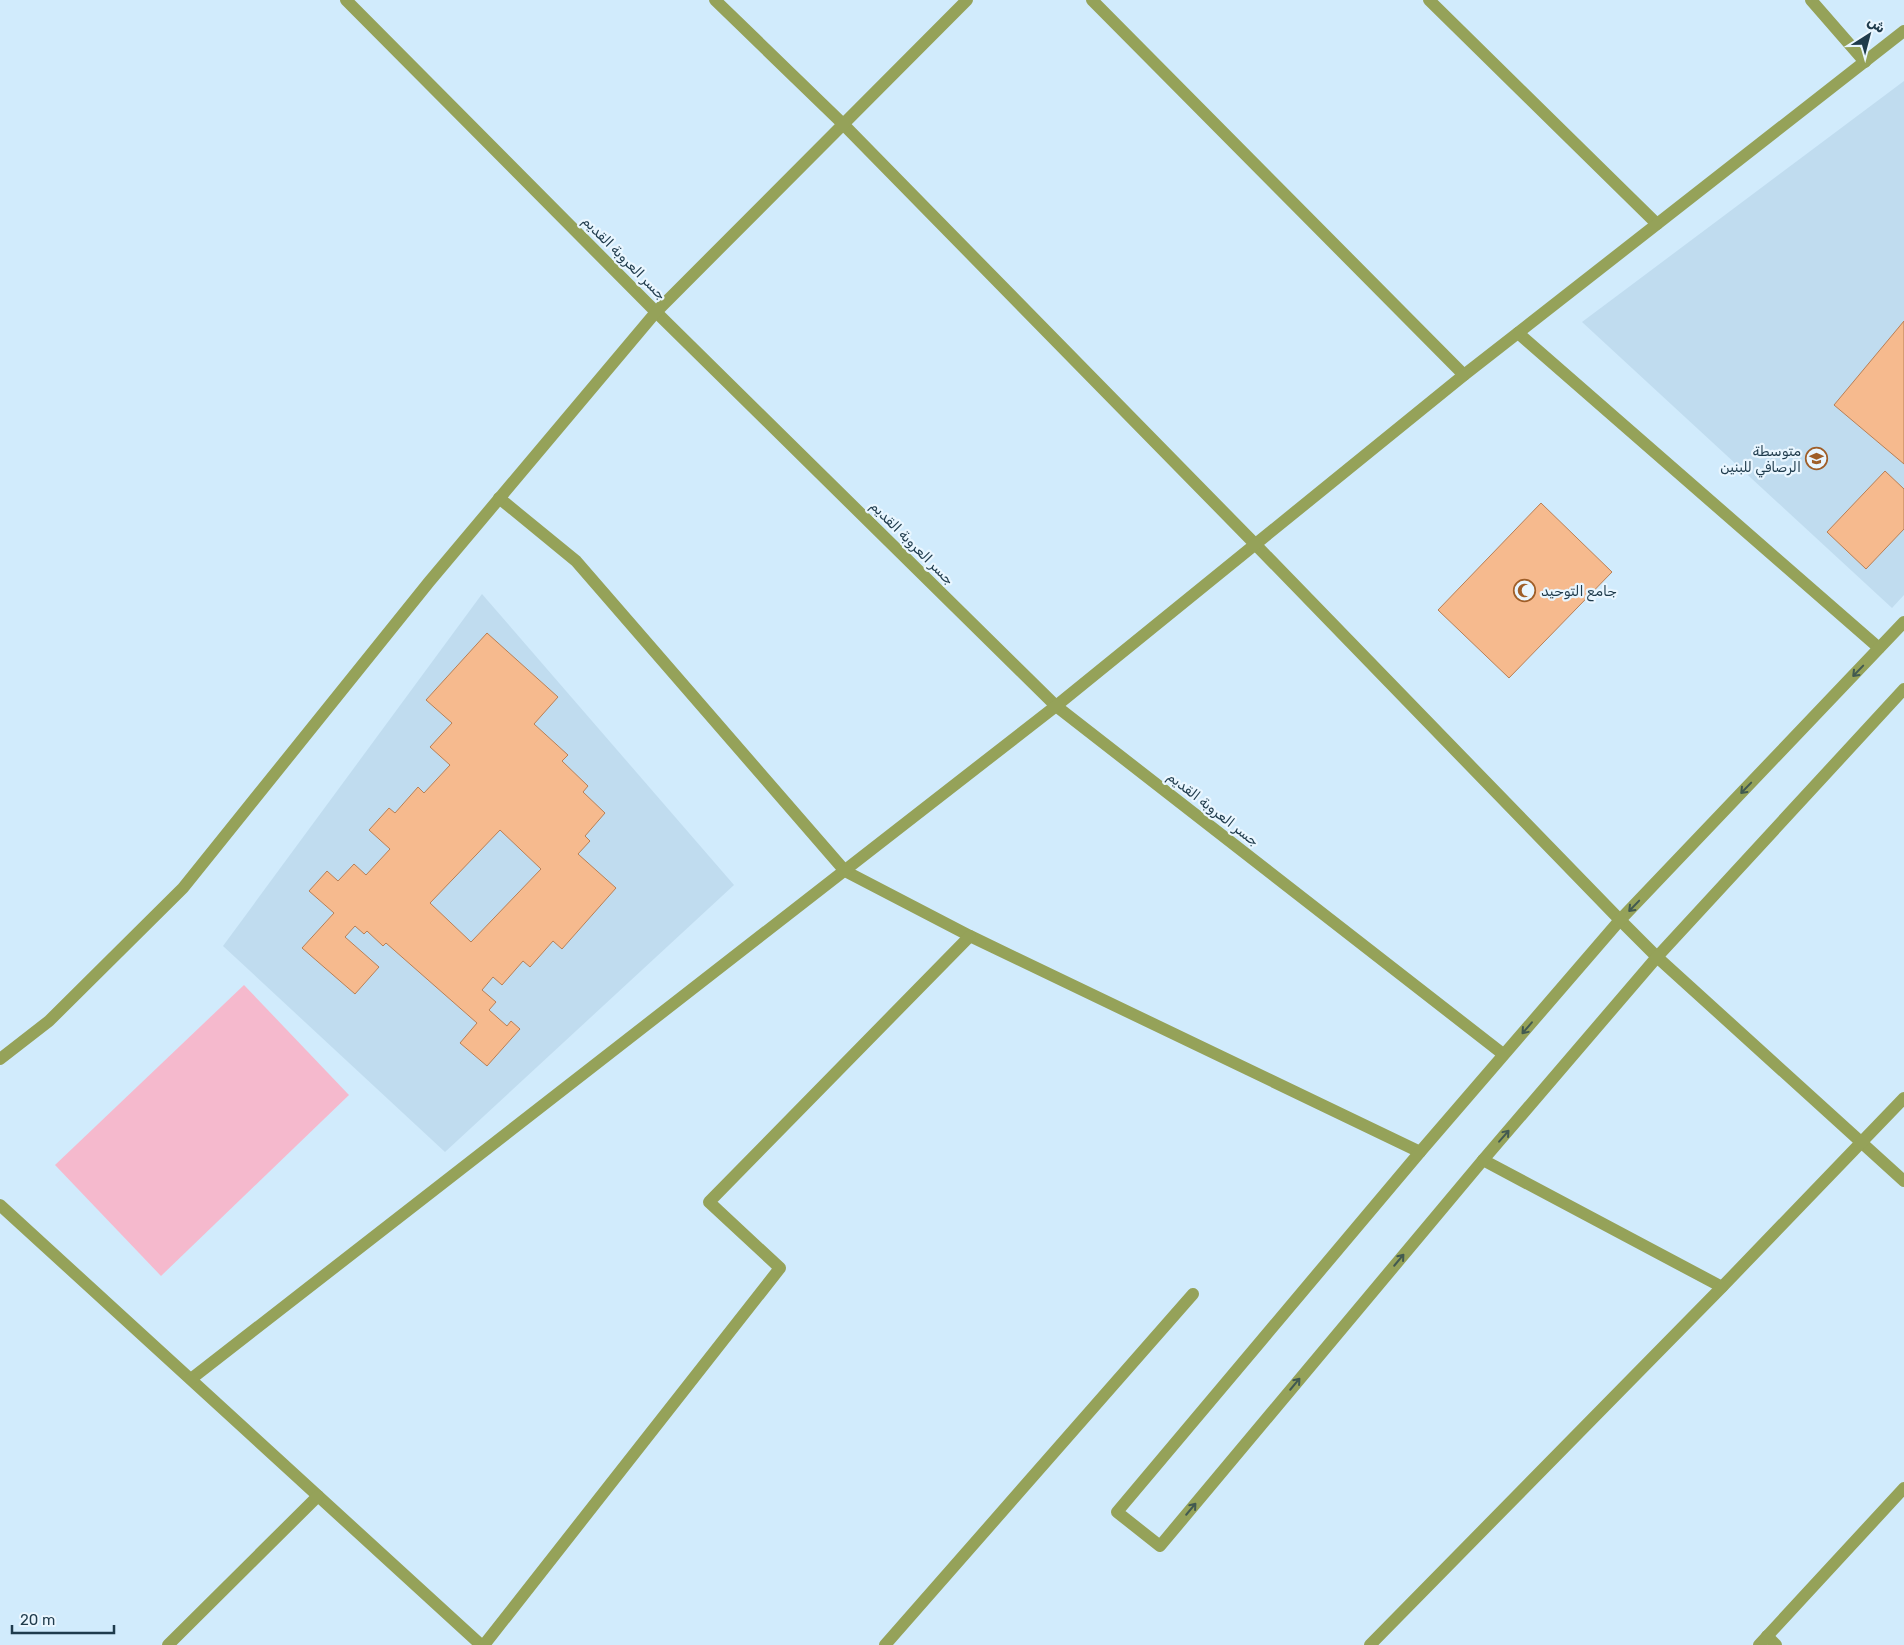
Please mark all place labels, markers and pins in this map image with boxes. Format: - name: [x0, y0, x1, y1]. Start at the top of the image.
- place label: متوسطة الرصافي للبنين: [1720, 443, 1801, 478]
- school or university icon: متوسطة الرصافي للبنين: [1805, 447, 1829, 471]
- mosque icon: جامع التوحيد: [1513, 579, 1537, 603]
- place label: جامع التوحيد: [1541, 583, 1617, 602]

